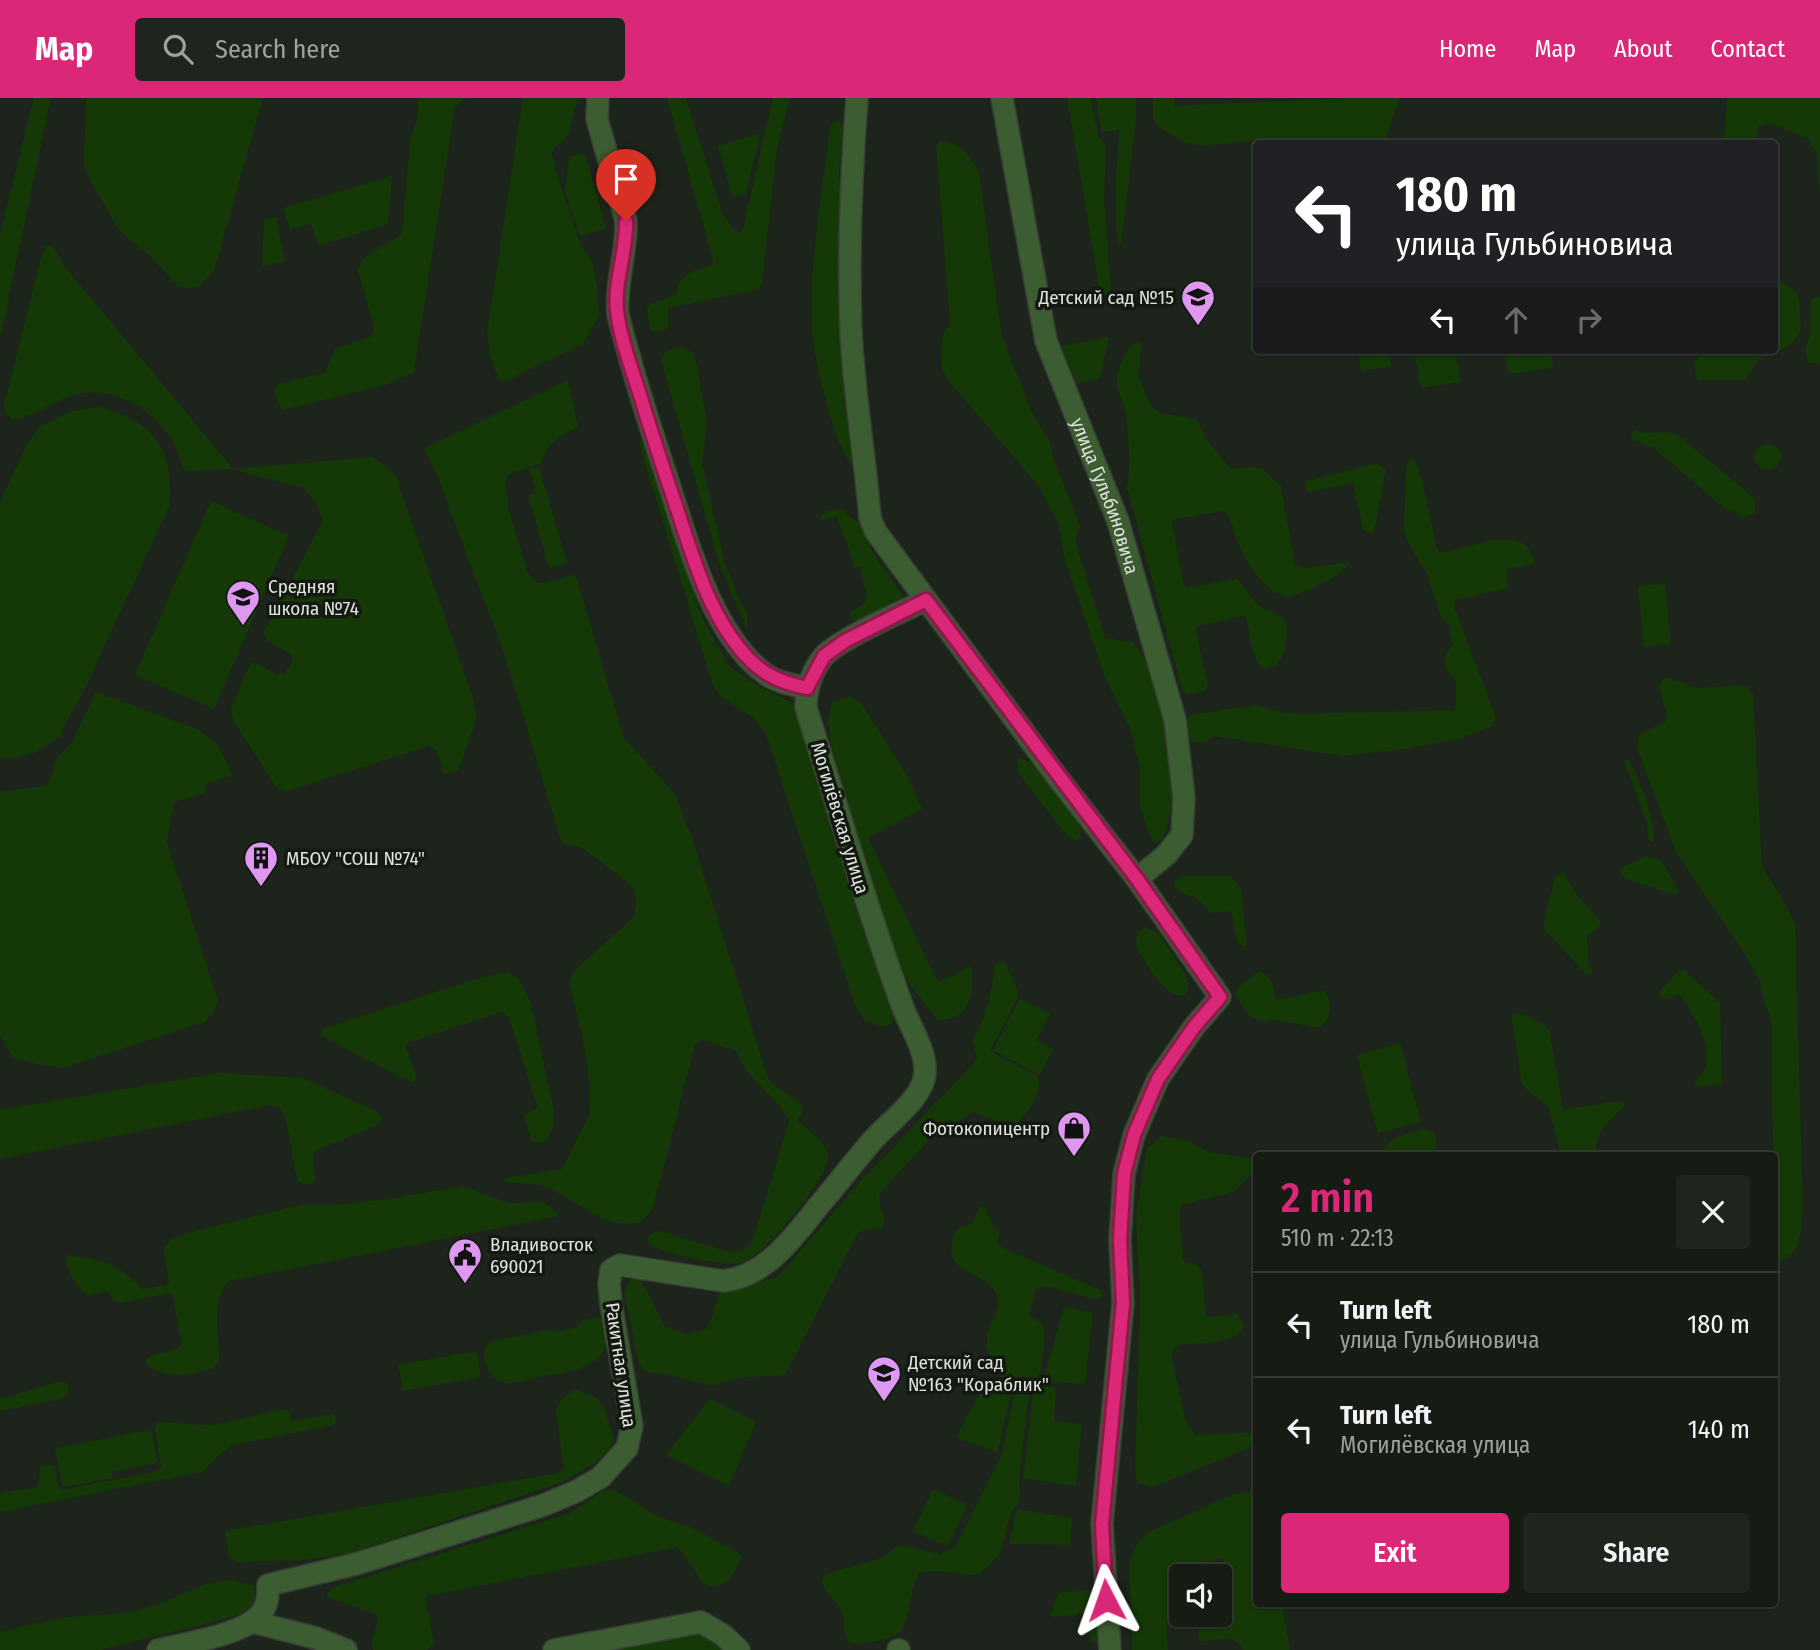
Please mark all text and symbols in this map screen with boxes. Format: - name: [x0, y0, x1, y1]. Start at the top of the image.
- search box: [135, 18, 625, 81]
- text: Map: [35, 29, 93, 69]
- icon: search: [159, 30, 197, 68]
- text: Search here: [215, 34, 340, 65]
- text: Home: [1439, 35, 1496, 63]
- text: Map: [1534, 35, 1576, 63]
- text: About: [1614, 35, 1672, 63]
- text: Contact: [1710, 35, 1785, 63]
- pin: [596, 149, 656, 221]
- icon: arrive: [607, 160, 645, 198]
- text: 180 m: [1396, 165, 1517, 224]
- icon: left: [1281, 168, 1372, 259]
- text: улица Гульбиновича: [1396, 225, 1673, 263]
- school or university icon: Детский сад №15: [1179, 278, 1217, 327]
- place label: Детский сад №15: [1038, 286, 1174, 309]
- icon: left: [1424, 301, 1462, 339]
- icon: ahead: [1497, 301, 1535, 339]
- icon: right: [1570, 301, 1608, 339]
- street label: улица Гульбиновича: [1066, 414, 1144, 577]
- place label: Средняя школа №74: [268, 575, 359, 620]
- school or university icon: Средняя школа №74: [224, 578, 262, 627]
- street label: Могилёвская улица: [806, 739, 874, 897]
- building icon: МБОУ "СОШ №74": [242, 839, 280, 888]
- place label: МБОУ "СОШ №74": [286, 847, 425, 870]
- shop icon: Фотокопицентр: [1055, 1109, 1093, 1158]
- place label: Фотокопицентр: [923, 1117, 1050, 1140]
- text: 2 min: [1281, 1173, 1374, 1223]
- button: close: [1676, 1175, 1750, 1249]
- text: 510 m · 22:13: [1281, 1224, 1394, 1252]
- place label: Владивосток 690021: [490, 1233, 593, 1278]
- public building icon: Владивосток 690021: [446, 1236, 484, 1285]
- text: Turn left: [1340, 1295, 1432, 1326]
- street label: Ракитная улица: [601, 1301, 641, 1429]
- icon: left: [1281, 1306, 1319, 1344]
- text: 180 m: [1687, 1309, 1750, 1340]
- text: улица Гульбиновича: [1340, 1326, 1539, 1354]
- place label: Детский сад №163 "Кораблик": [907, 1351, 1049, 1396]
- school or university icon: Детский сад №163 "Кораблик": [865, 1354, 903, 1403]
- text: Turn left: [1340, 1400, 1432, 1431]
- icon: left: [1281, 1411, 1319, 1449]
- text: 140 m: [1688, 1414, 1750, 1445]
- text: Могилёвская улица: [1340, 1431, 1530, 1459]
- button: Exit: [1281, 1513, 1509, 1593]
- button: Share: [1523, 1513, 1750, 1593]
- position arrow: [1069, 1563, 1143, 1637]
- map controls: [1169, 1564, 1232, 1627]
- button: sound: [1169, 1564, 1232, 1627]

